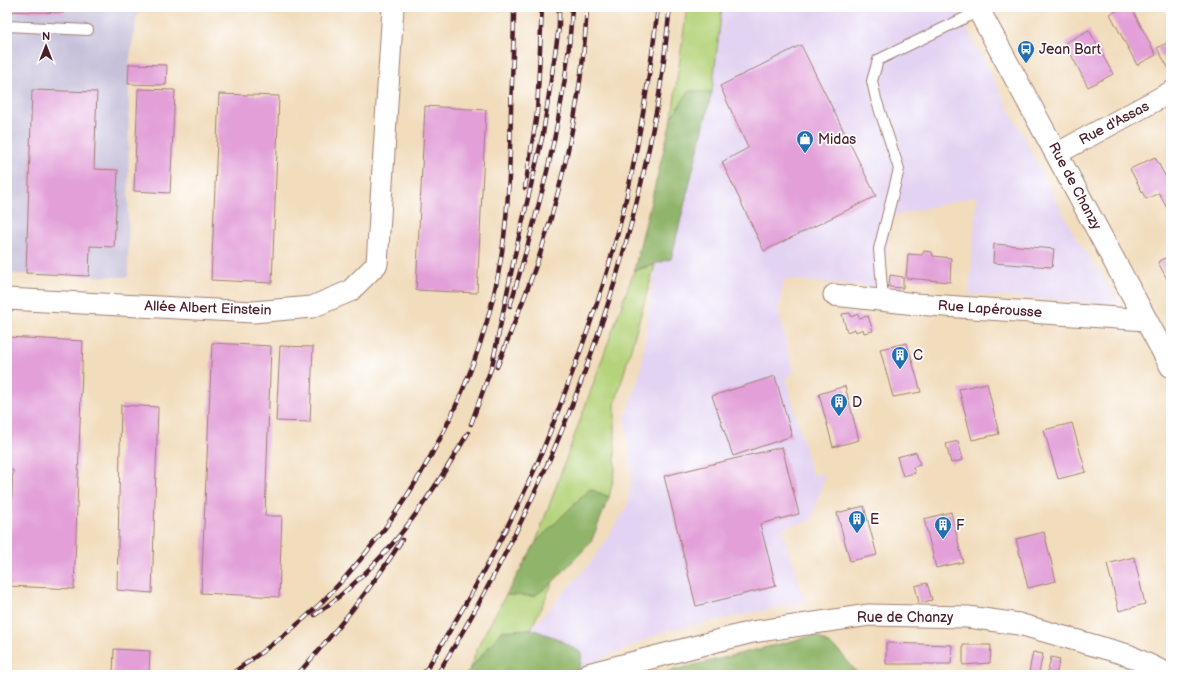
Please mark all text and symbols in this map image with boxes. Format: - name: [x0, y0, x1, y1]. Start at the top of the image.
- north arrow: [26, 26, 66, 66]
- text: N: [42, 30, 50, 43]
- bus stop icon: Jean Bart: [1016, 39, 1036, 64]
- place label: Jean Bart: [1039, 41, 1102, 58]
- street label: Rue d'Assas: [1076, 97, 1152, 149]
- shop icon: Midas: [795, 129, 815, 154]
- place label: Midas: [818, 131, 856, 148]
- street label: Rue de Chanzy: [1045, 139, 1105, 233]
- street label: Allée Albert Einstein: [144, 297, 272, 319]
- street label: Rue Lapérousse: [937, 297, 1043, 321]
- building icon: C: [890, 345, 910, 370]
- place label: C: [913, 347, 923, 364]
- building icon: D: [829, 392, 849, 417]
- place label: D: [852, 394, 862, 411]
- building icon: E: [847, 509, 867, 534]
- place label: E: [870, 511, 879, 528]
- building icon: F: [933, 515, 953, 540]
- place label: F: [956, 517, 965, 534]
- street label: Rue de Chanzy: [857, 609, 954, 626]

